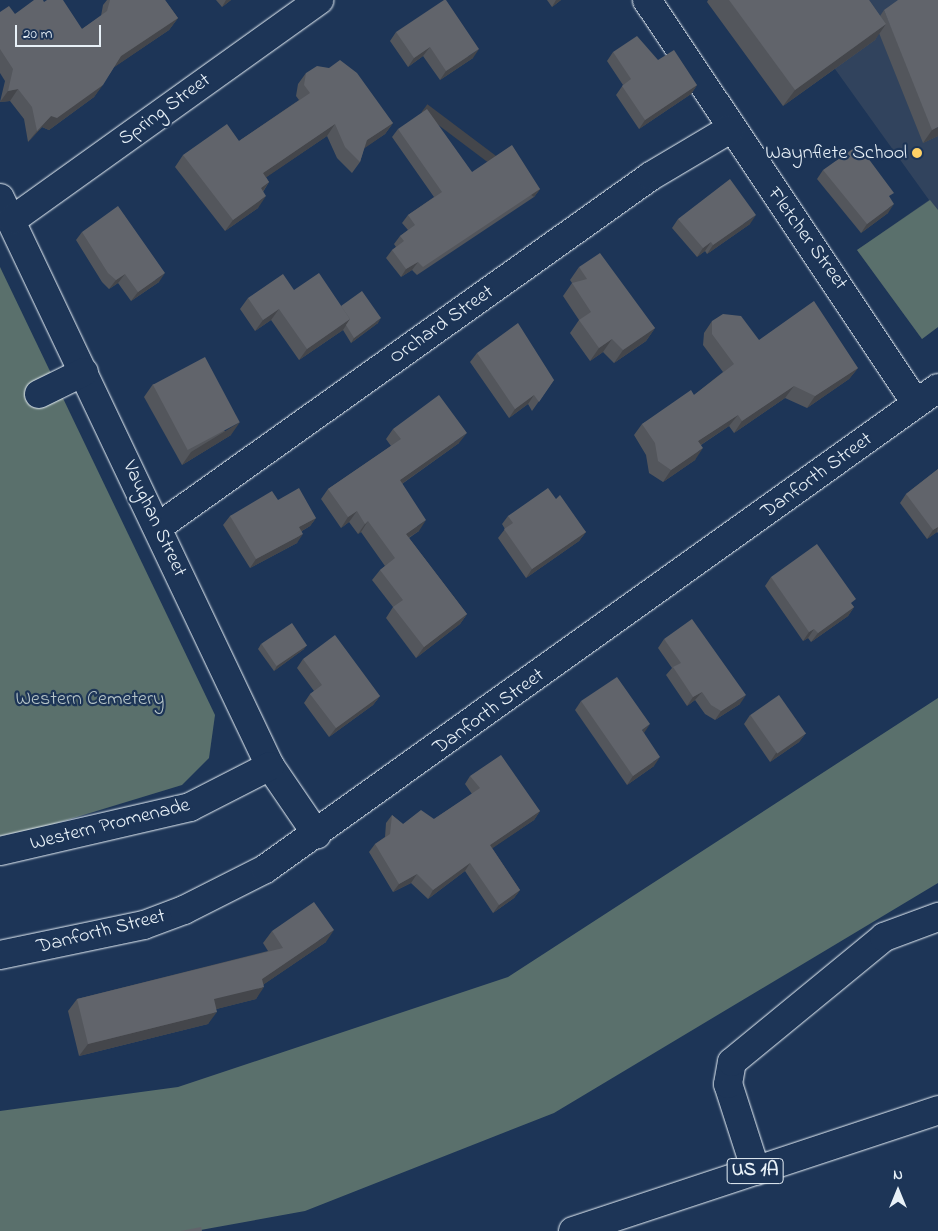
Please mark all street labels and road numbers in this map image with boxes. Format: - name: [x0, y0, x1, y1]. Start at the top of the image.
- street label: Spring Street: [114, 69, 216, 151]
- street label: Fletcher Street: [762, 183, 852, 295]
- street label: Orchard Street: [385, 280, 499, 370]
- street label: Danforth Street: [757, 428, 877, 524]
- street label: Vaughan Street: [117, 457, 191, 581]
- street label: Danforth Street: [429, 664, 549, 760]
- street label: Western Promenade: [28, 794, 192, 856]
- street label: Danforth Street: [34, 904, 168, 960]
- road number: US 1A: [726, 1154, 784, 1188]

